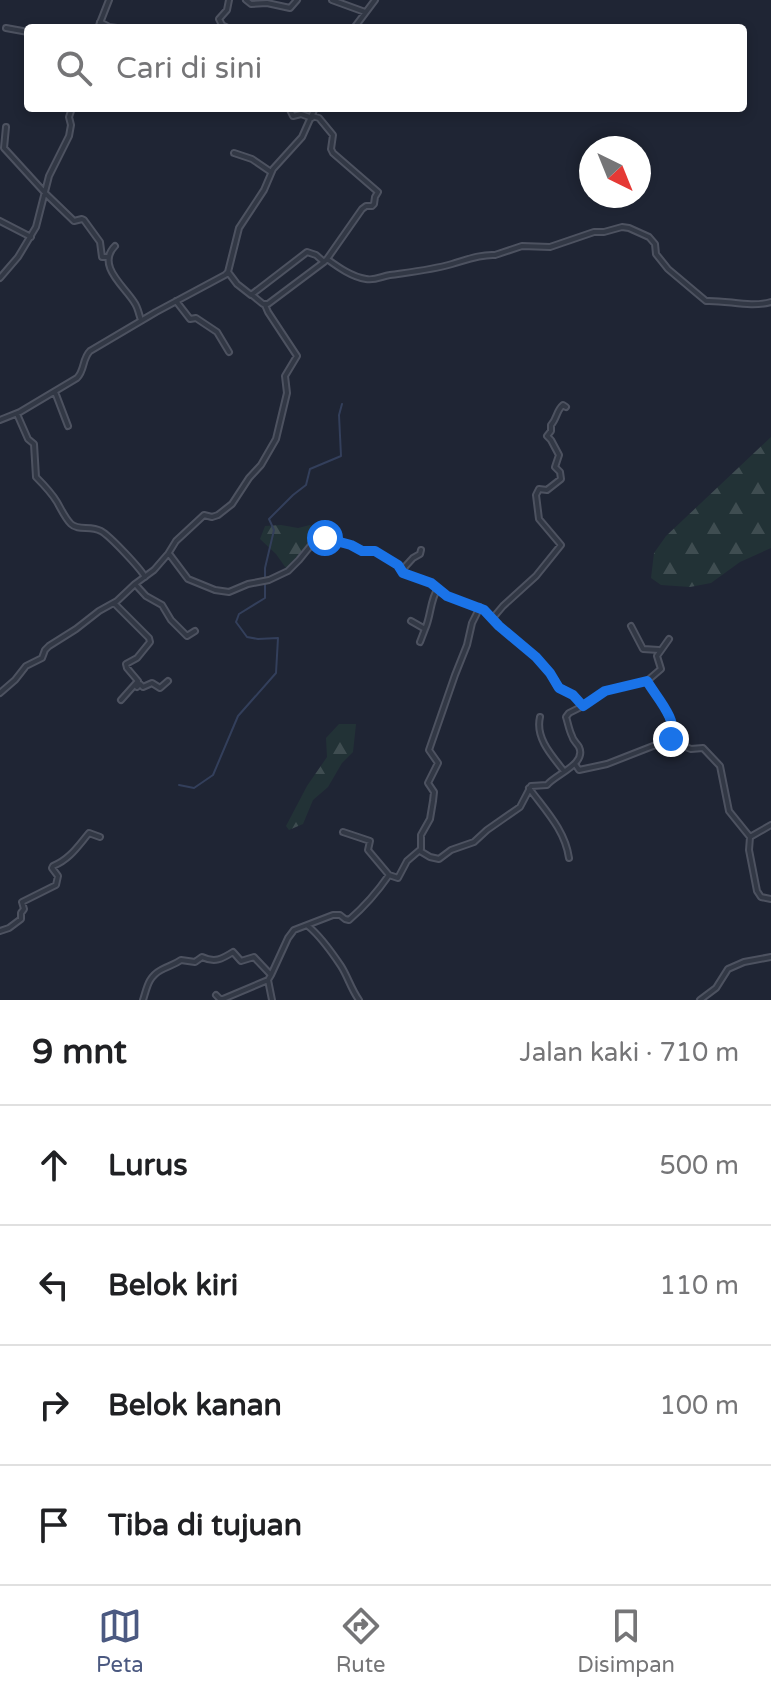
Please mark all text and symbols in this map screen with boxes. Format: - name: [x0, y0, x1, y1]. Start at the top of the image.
- search box: [24, 24, 747, 112]
- icon: search: [52, 46, 96, 90]
- text: Cari di sini: [116, 50, 262, 87]
- north arrow: [579, 136, 651, 208]
- route start: [307, 520, 343, 556]
- route end: [653, 721, 689, 757]
- text: 9 mnt: [32, 1032, 127, 1073]
- text: Jalan kaki · 710 m: [520, 1037, 739, 1068]
- icon: ahead: [32, 1143, 76, 1187]
- text: Lurus: [108, 1147, 188, 1184]
- text: 500 m: [659, 1150, 739, 1181]
- icon: left: [32, 1263, 76, 1307]
- text: Belok kiri: [108, 1267, 238, 1304]
- text: 110 m: [659, 1270, 739, 1301]
- icon: right: [32, 1383, 76, 1427]
- text: Belok kanan: [108, 1387, 282, 1424]
- text: 100 m: [659, 1390, 739, 1421]
- icon: arrive: [32, 1503, 76, 1547]
- text: Tiba di tujuan: [108, 1507, 302, 1544]
- tab: Peta: [96, 1604, 144, 1678]
- tab: Rute: [336, 1604, 385, 1678]
- tab: Disimpan: [577, 1604, 675, 1678]

